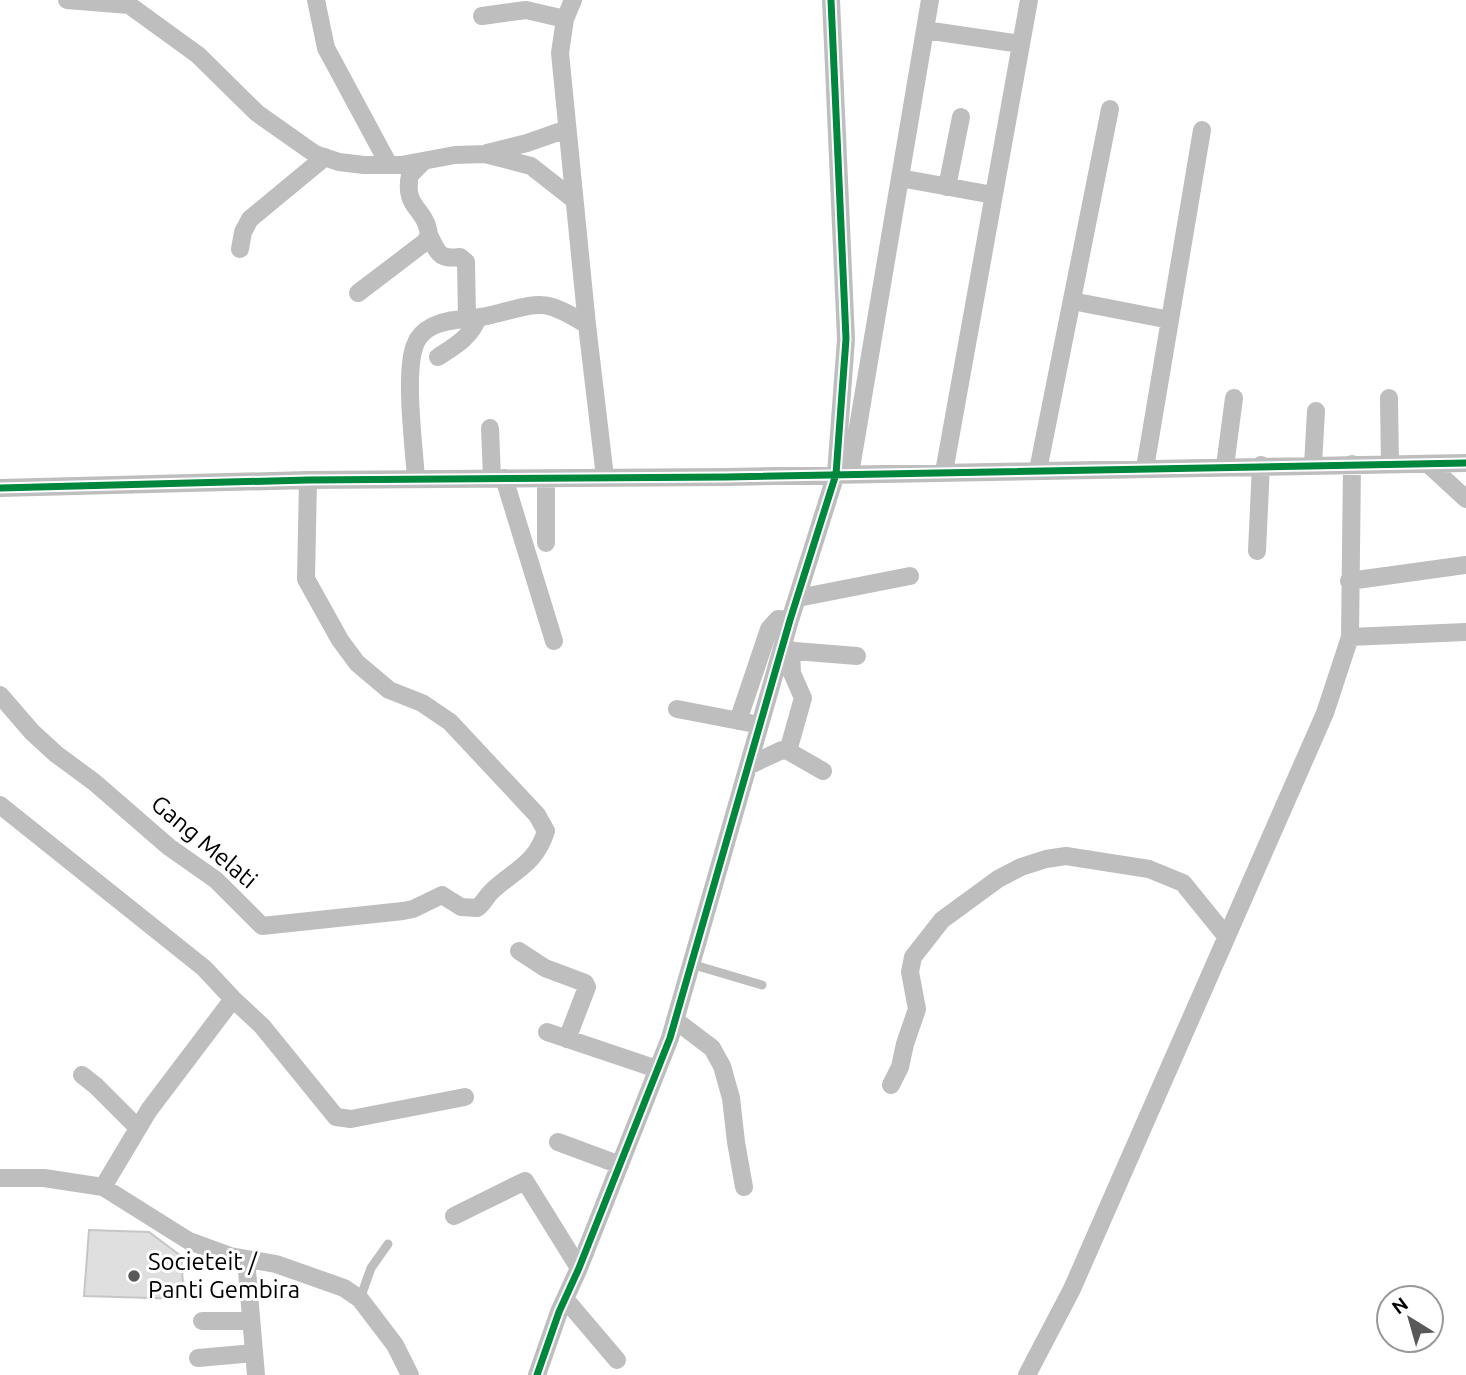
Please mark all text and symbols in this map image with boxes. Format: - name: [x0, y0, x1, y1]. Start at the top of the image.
- street label: Gang Melati: [146, 790, 263, 894]
- place label: Societeit / Panti Gembira: [148, 1248, 300, 1303]
- marker: Societeit / Panti Gembira: [126, 1268, 142, 1284]
- north arrow: [1375, 1284, 1445, 1354]
- text: N: [1387, 1292, 1412, 1318]

